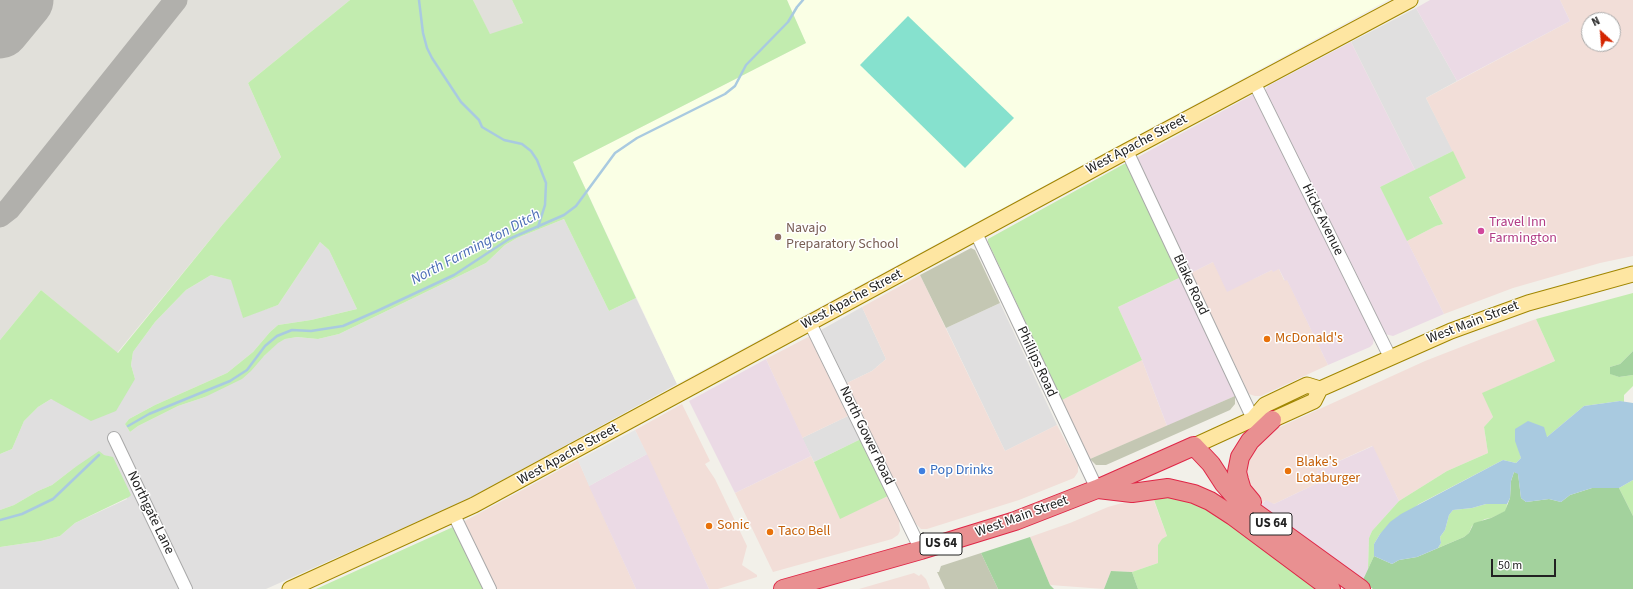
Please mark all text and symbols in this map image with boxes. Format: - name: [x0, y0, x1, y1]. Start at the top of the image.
- north arrow: [1581, 12, 1621, 52]
- text: N: [1589, 13, 1603, 30]
- street label: West Apache Street: [1084, 111, 1190, 179]
- street label: Hicks Avenue: [1297, 181, 1347, 259]
- water label: North Farmington Ditch: [408, 206, 544, 290]
- place label: Travel Inn Farmington: [1489, 215, 1557, 248]
- place label: Navajo Preparatory School: [786, 221, 899, 254]
- marker: Travel Inn Farmington: [1476, 226, 1486, 236]
- marker: Navajo Preparatory School: [773, 232, 783, 242]
- street label: Blake Road: [1169, 252, 1211, 318]
- street label: West Apache Street: [799, 266, 905, 334]
- street label: West Main Street: [1425, 298, 1521, 348]
- street label: Phillips Road: [1012, 324, 1060, 400]
- place label: McDonald's: [1275, 331, 1343, 347]
- marker: McDonald's: [1262, 334, 1272, 344]
- street label: North Gower Road: [835, 384, 897, 488]
- street label: West Apache Street: [515, 420, 621, 490]
- place label: Blake's Lotaburger: [1296, 455, 1360, 488]
- place label: Pop Drinks: [930, 463, 993, 479]
- marker: Pop Drinks: [917, 466, 927, 476]
- marker: Blake's Lotaburger: [1283, 466, 1293, 476]
- street label: Northgate Lane: [123, 469, 177, 557]
- street label: West Main Street: [973, 492, 1071, 542]
- road number: US 64: [1250, 513, 1292, 535]
- place label: Sonic: [717, 518, 750, 534]
- marker: Sonic: [704, 521, 714, 531]
- place label: Taco Bell: [778, 524, 830, 540]
- marker: Taco Bell: [765, 527, 775, 537]
- road number: US 64: [920, 533, 962, 555]
- scale bar: [1493, 551, 1558, 577]
- text: 50 m: [1498, 557, 1522, 574]

